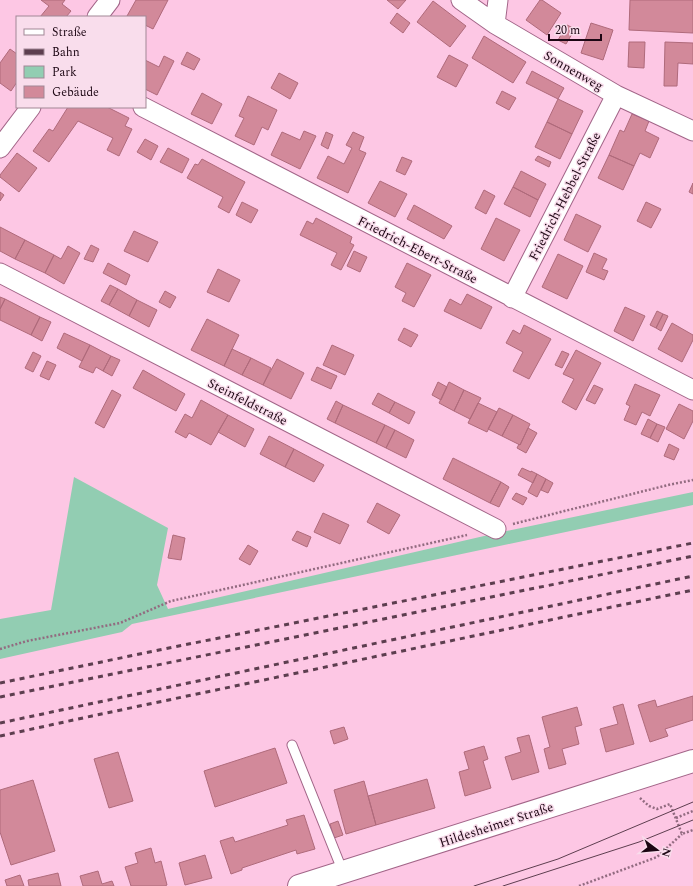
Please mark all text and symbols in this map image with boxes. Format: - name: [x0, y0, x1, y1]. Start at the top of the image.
- legend: [16, 16, 146, 108]
- scale bar: [549, 16, 601, 42]
- text: 20 m: [555, 21, 580, 40]
- text: Straße: [52, 23, 87, 42]
- text: Bahn: [52, 43, 80, 62]
- street label: Sonnenweg: [540, 46, 607, 96]
- text: Park: [52, 63, 77, 82]
- text: Gebäude: [52, 83, 99, 102]
- street label: Friedrich-Hebbel-Straße: [524, 129, 606, 264]
- street label: Friedrich-Ebert-Straße: [354, 211, 481, 289]
- street label: Steinfeldstraße: [204, 373, 291, 431]
- street label: Hildesheimer Straße: [437, 797, 556, 853]
- north arrow: [637, 830, 677, 870]
- text: N: [657, 846, 676, 859]

